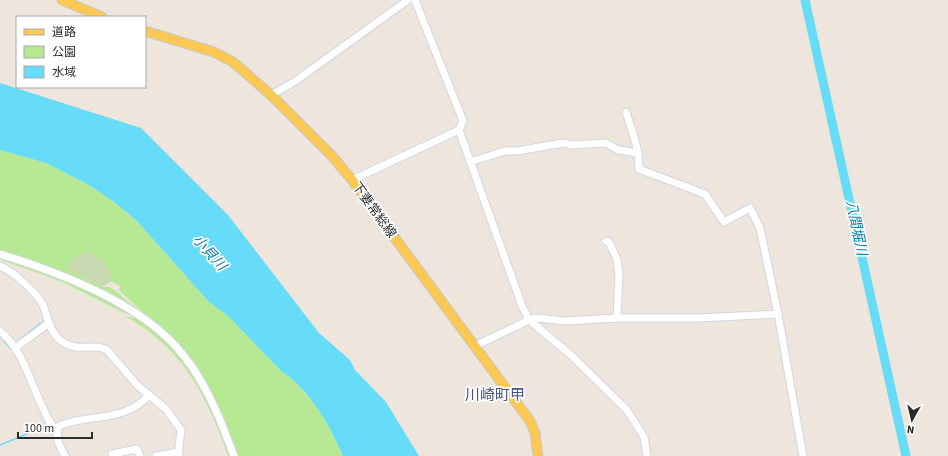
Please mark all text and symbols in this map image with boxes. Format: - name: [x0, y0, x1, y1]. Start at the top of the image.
- legend: [16, 16, 146, 88]
- text: 道路: [52, 24, 76, 41]
- text: 公園: [52, 44, 76, 61]
- text: 水域: [52, 64, 76, 81]
- street label: 下妻常総線: [348, 178, 400, 242]
- water label: 八間堀川: [840, 199, 872, 259]
- water label: 小貝川: [188, 231, 232, 277]
- district label: 川崎町甲: [465, 385, 525, 406]
- north arrow: [892, 400, 932, 440]
- scale bar: [18, 414, 92, 440]
- text: 100 m: [24, 420, 54, 437]
- text: N: [906, 421, 915, 437]

